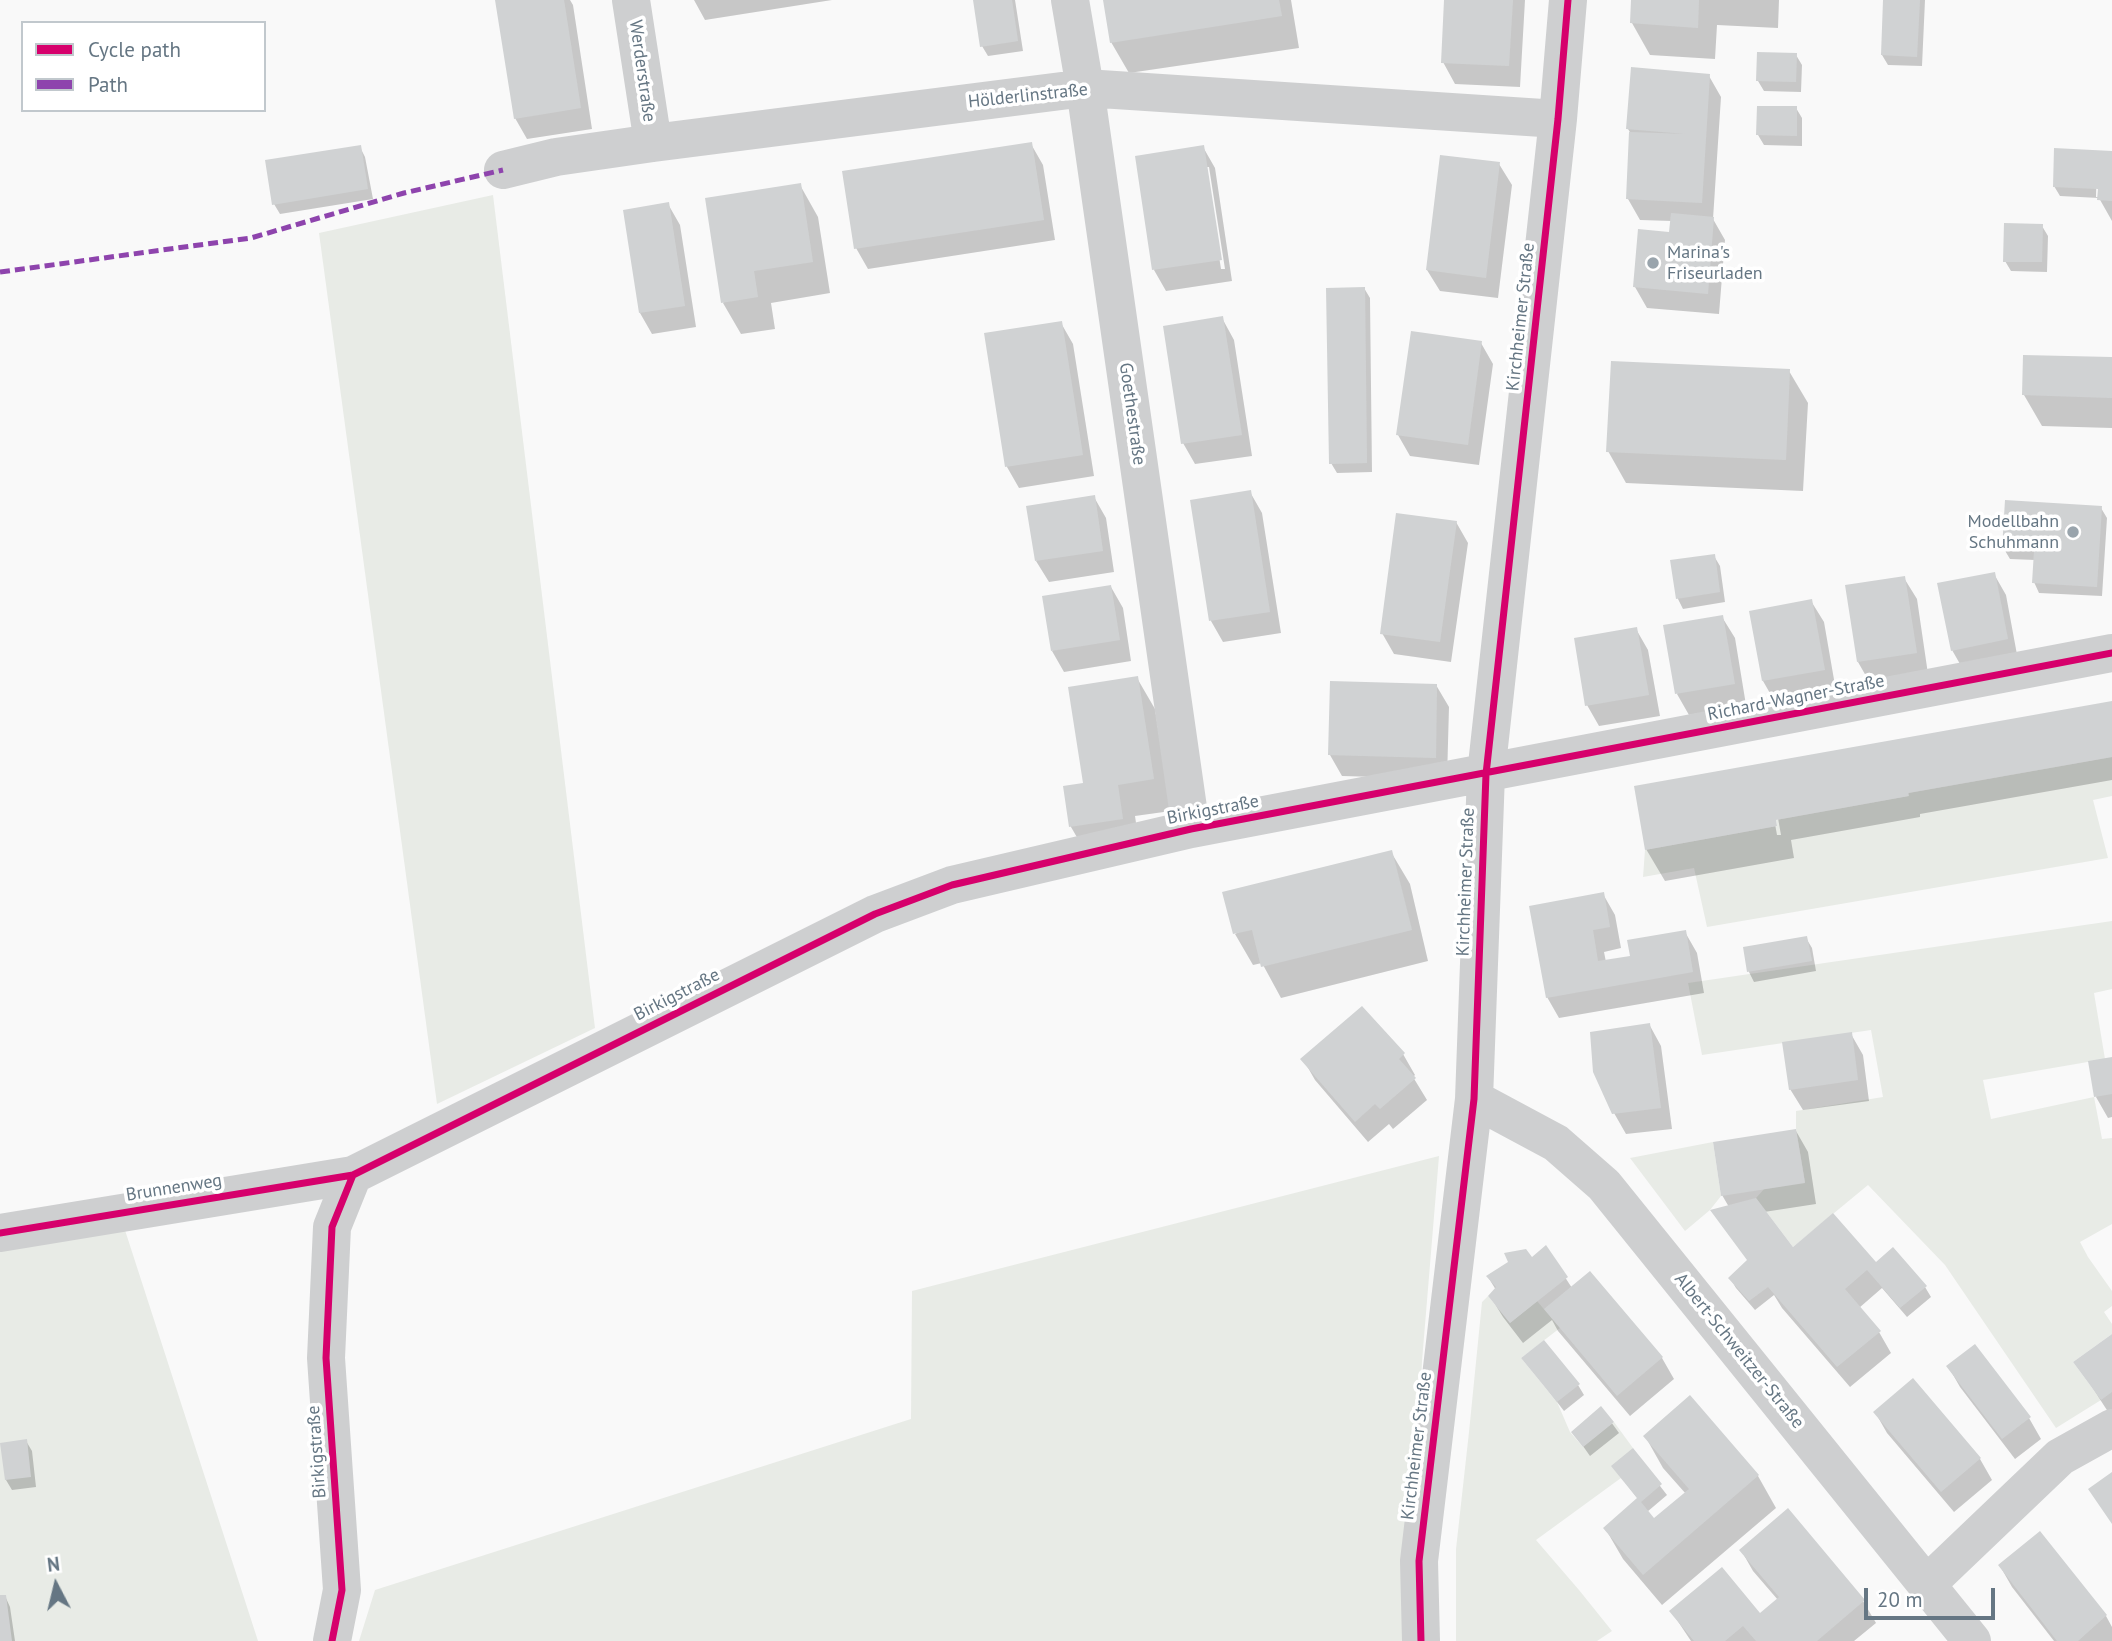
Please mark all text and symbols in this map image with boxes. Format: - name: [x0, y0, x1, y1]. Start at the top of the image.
- street label: Werderstraße: [624, 19, 660, 123]
- legend: [21, 21, 266, 112]
- text: Cycle path: [88, 36, 181, 63]
- text: Path: [88, 71, 128, 98]
- street label: Hölderlinstraße: [967, 79, 1089, 113]
- street label: Kirchheimer Straße: [1502, 242, 1540, 392]
- place label: Marina's Friseurladen: [1667, 242, 1763, 284]
- marker: Marina's Friseurladen: [1645, 255, 1661, 271]
- street label: Goethestraße: [1114, 361, 1150, 467]
- place label: Modellbahn Schuhmann: [1967, 511, 2059, 554]
- marker: Modellbahn Schuhmann: [2065, 524, 2081, 540]
- street label: Richard-Wagner-Straße: [1706, 670, 1886, 726]
- street label: Birkigstraße: [1165, 791, 1261, 829]
- street label: Kirchheimer Straße: [1453, 807, 1479, 957]
- street label: Birkigstraße: [631, 964, 723, 1026]
- street label: Brunnenweg: [125, 1170, 223, 1206]
- street label: Albert-Schweitzer-Straße: [1670, 1269, 1808, 1433]
- street label: Kirchheimer Straße: [1397, 1371, 1437, 1521]
- street label: Birkigstraße: [303, 1405, 331, 1499]
- north arrow: [21, 1550, 91, 1620]
- text: N: [46, 1551, 61, 1577]
- scale bar: [1867, 1574, 1998, 1618]
- text: 20 m: [1877, 1586, 1923, 1613]

